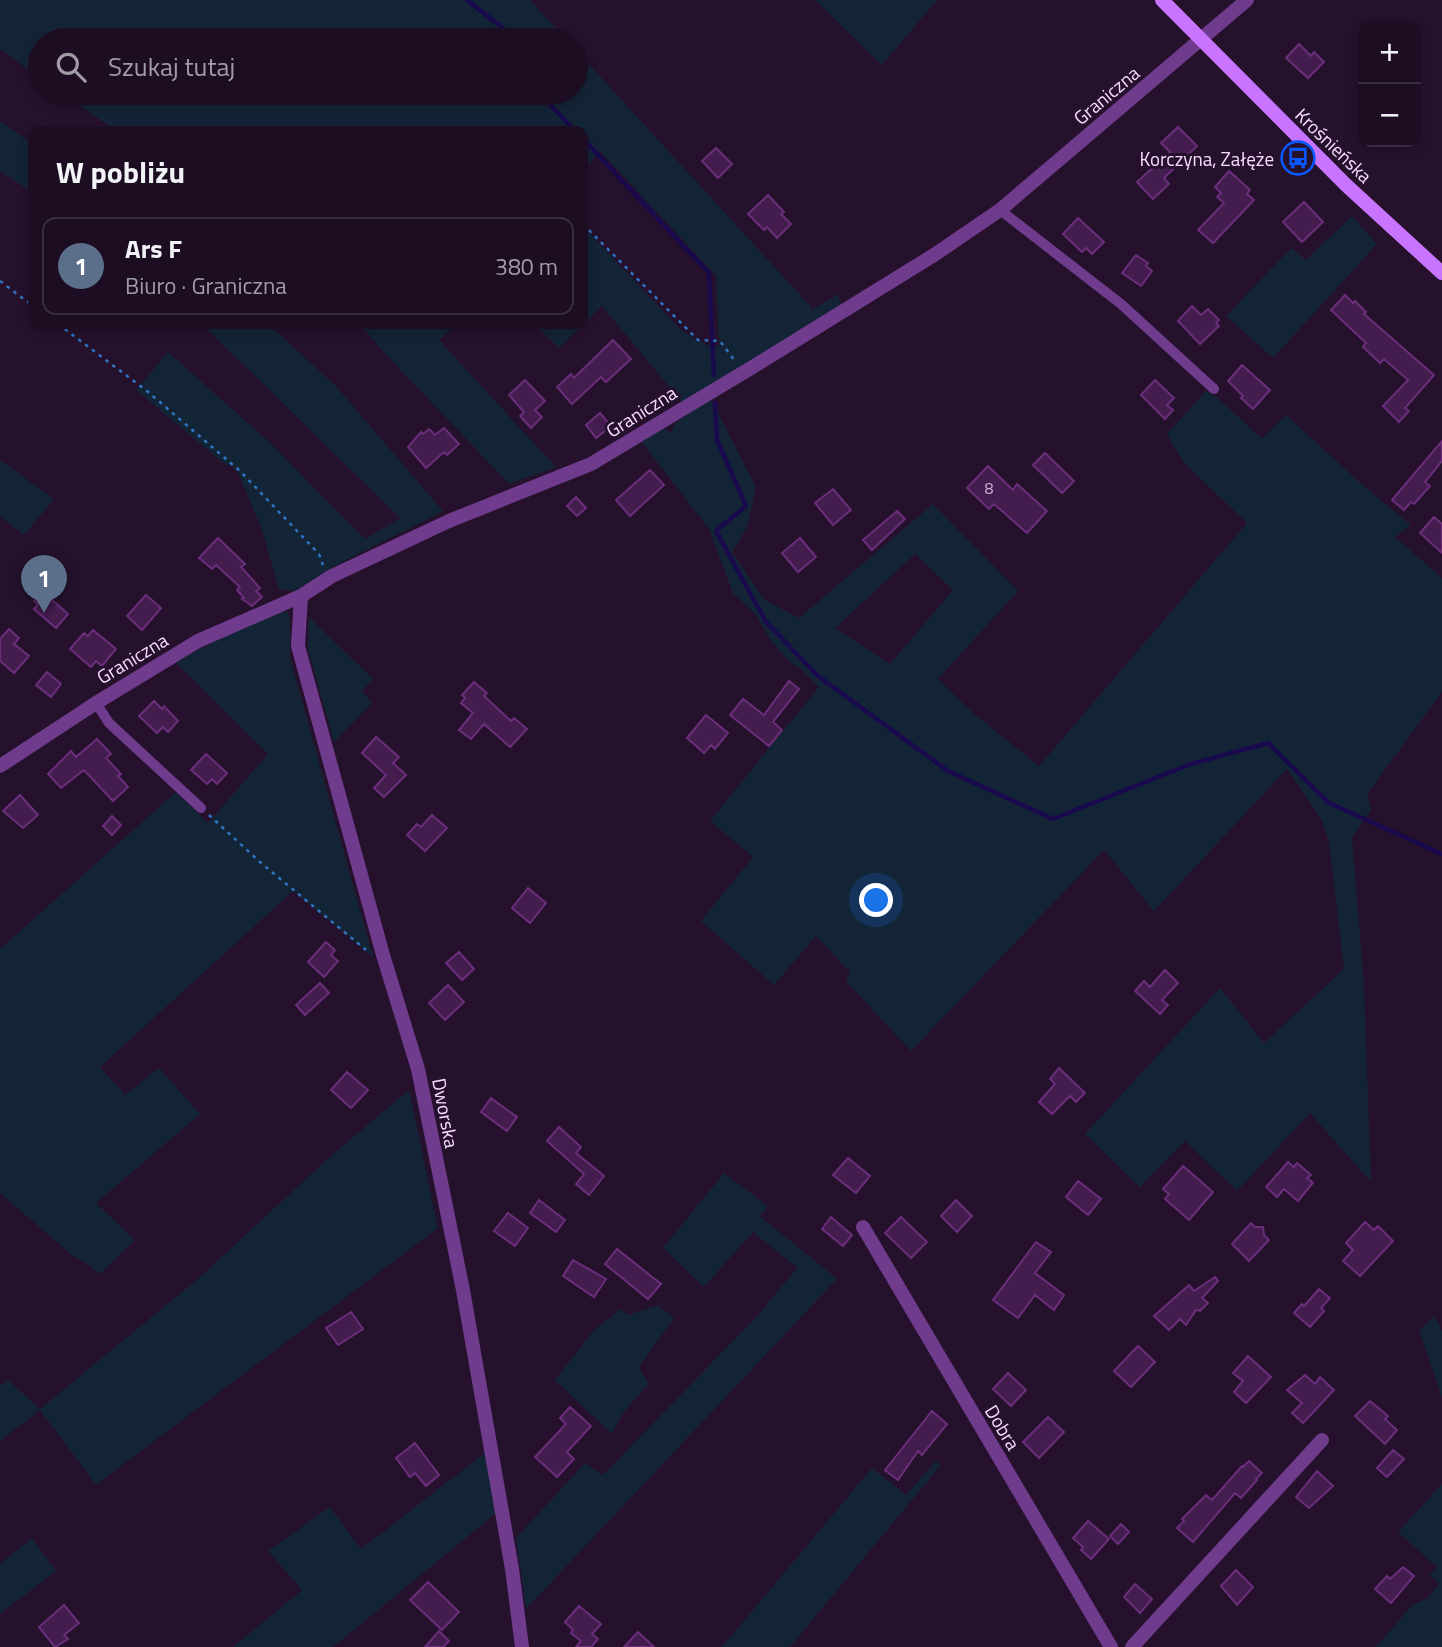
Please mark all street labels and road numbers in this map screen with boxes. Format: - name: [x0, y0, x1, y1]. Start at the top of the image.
- street label: Graniczna: [1066, 58, 1146, 131]
- street label: Krośnieńska: [1289, 101, 1380, 190]
- street label: Graniczna: [600, 378, 683, 444]
- street label: Graniczna: [91, 625, 174, 691]
- street label: Dworska: [425, 1076, 467, 1151]
- street label: Dobra: [978, 1399, 1028, 1456]

